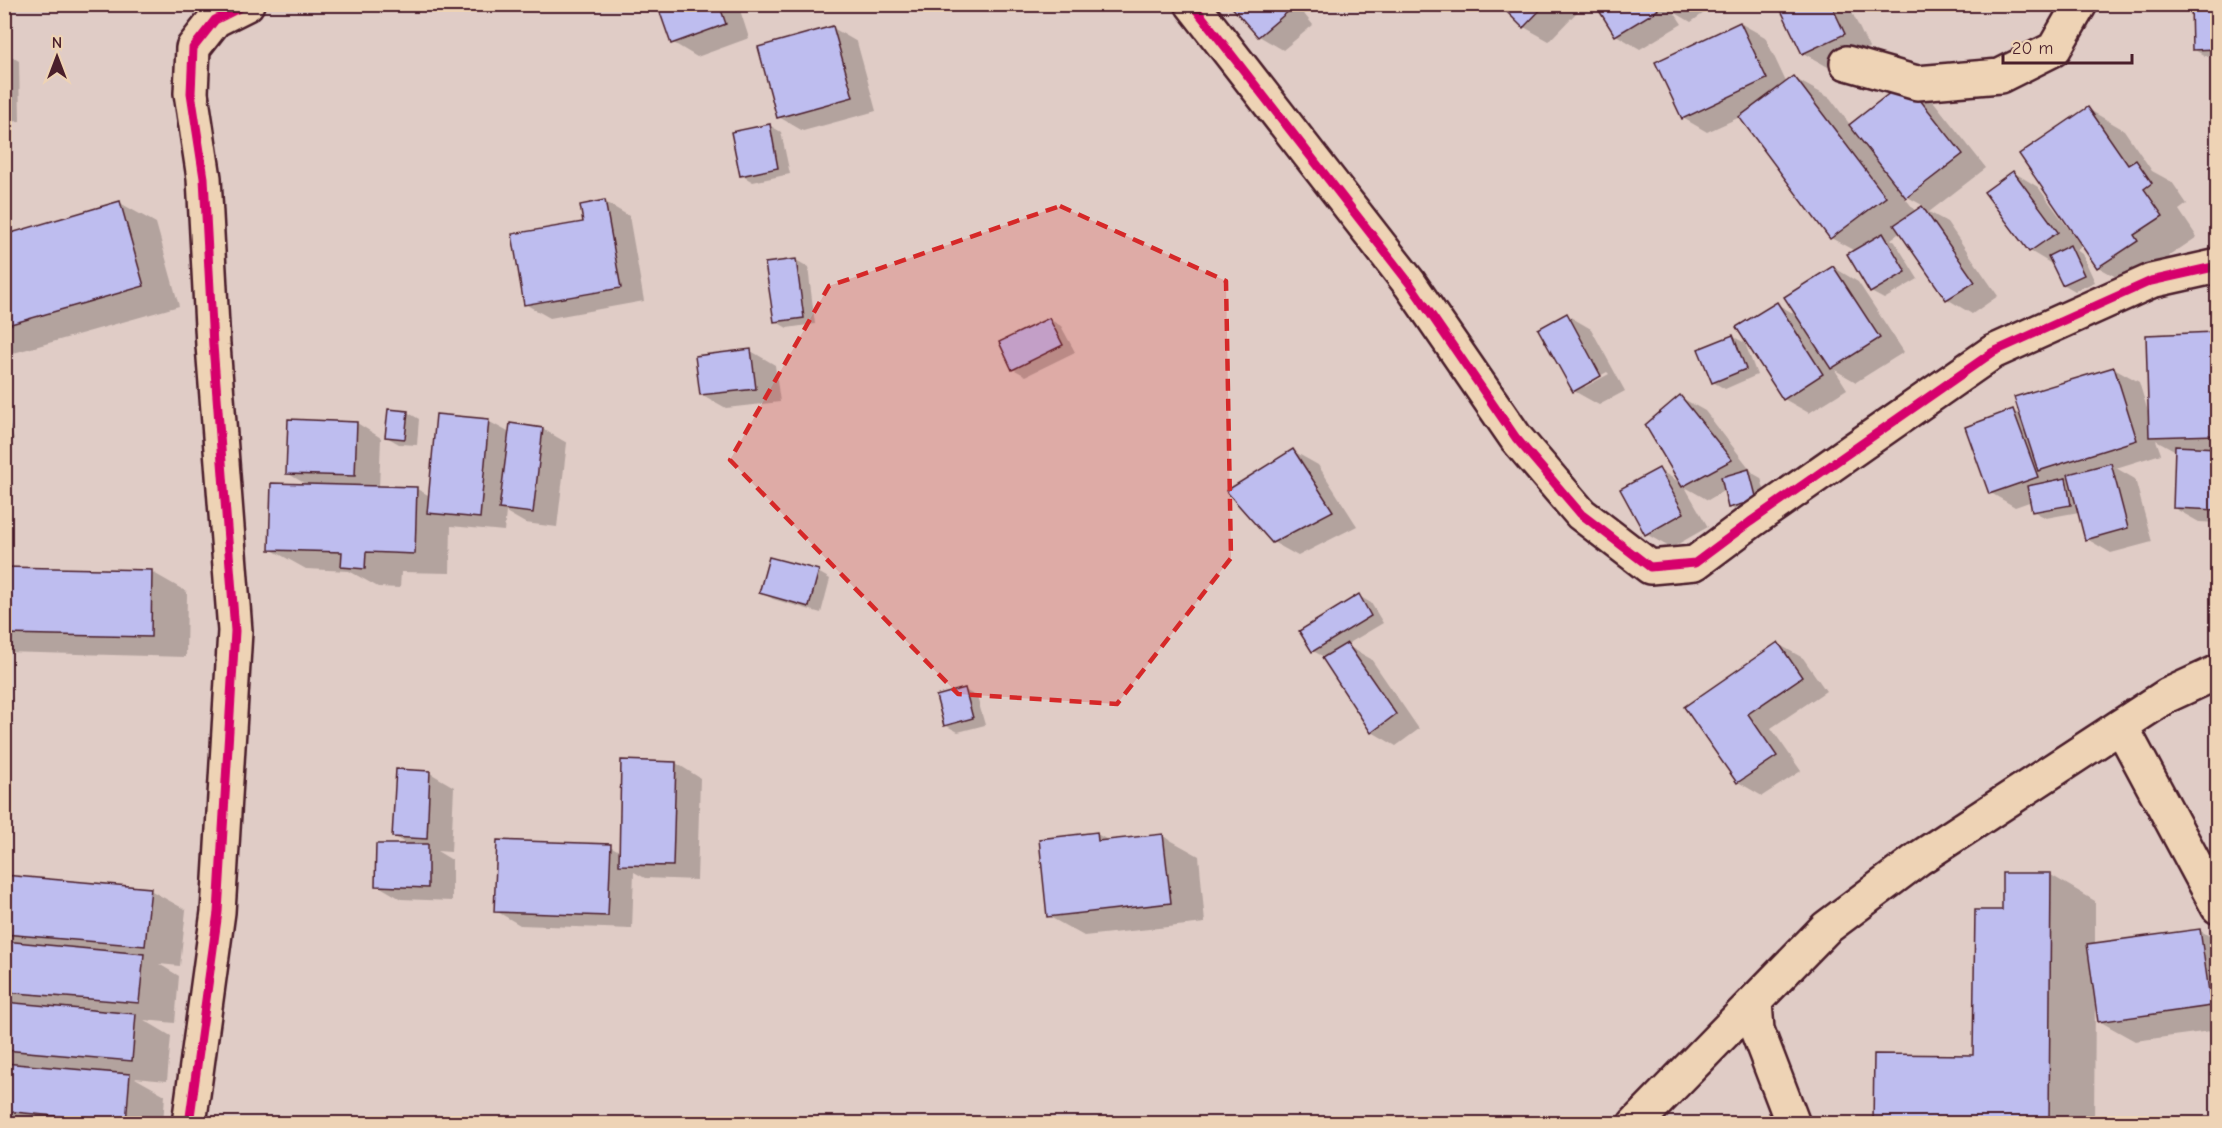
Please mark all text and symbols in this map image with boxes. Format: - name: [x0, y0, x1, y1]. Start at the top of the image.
- north arrow: [27, 27, 87, 87]
- scale bar: [2003, 27, 2132, 65]
- text: N: [52, 34, 62, 52]
- text: 20 m: [2012, 38, 2053, 59]

